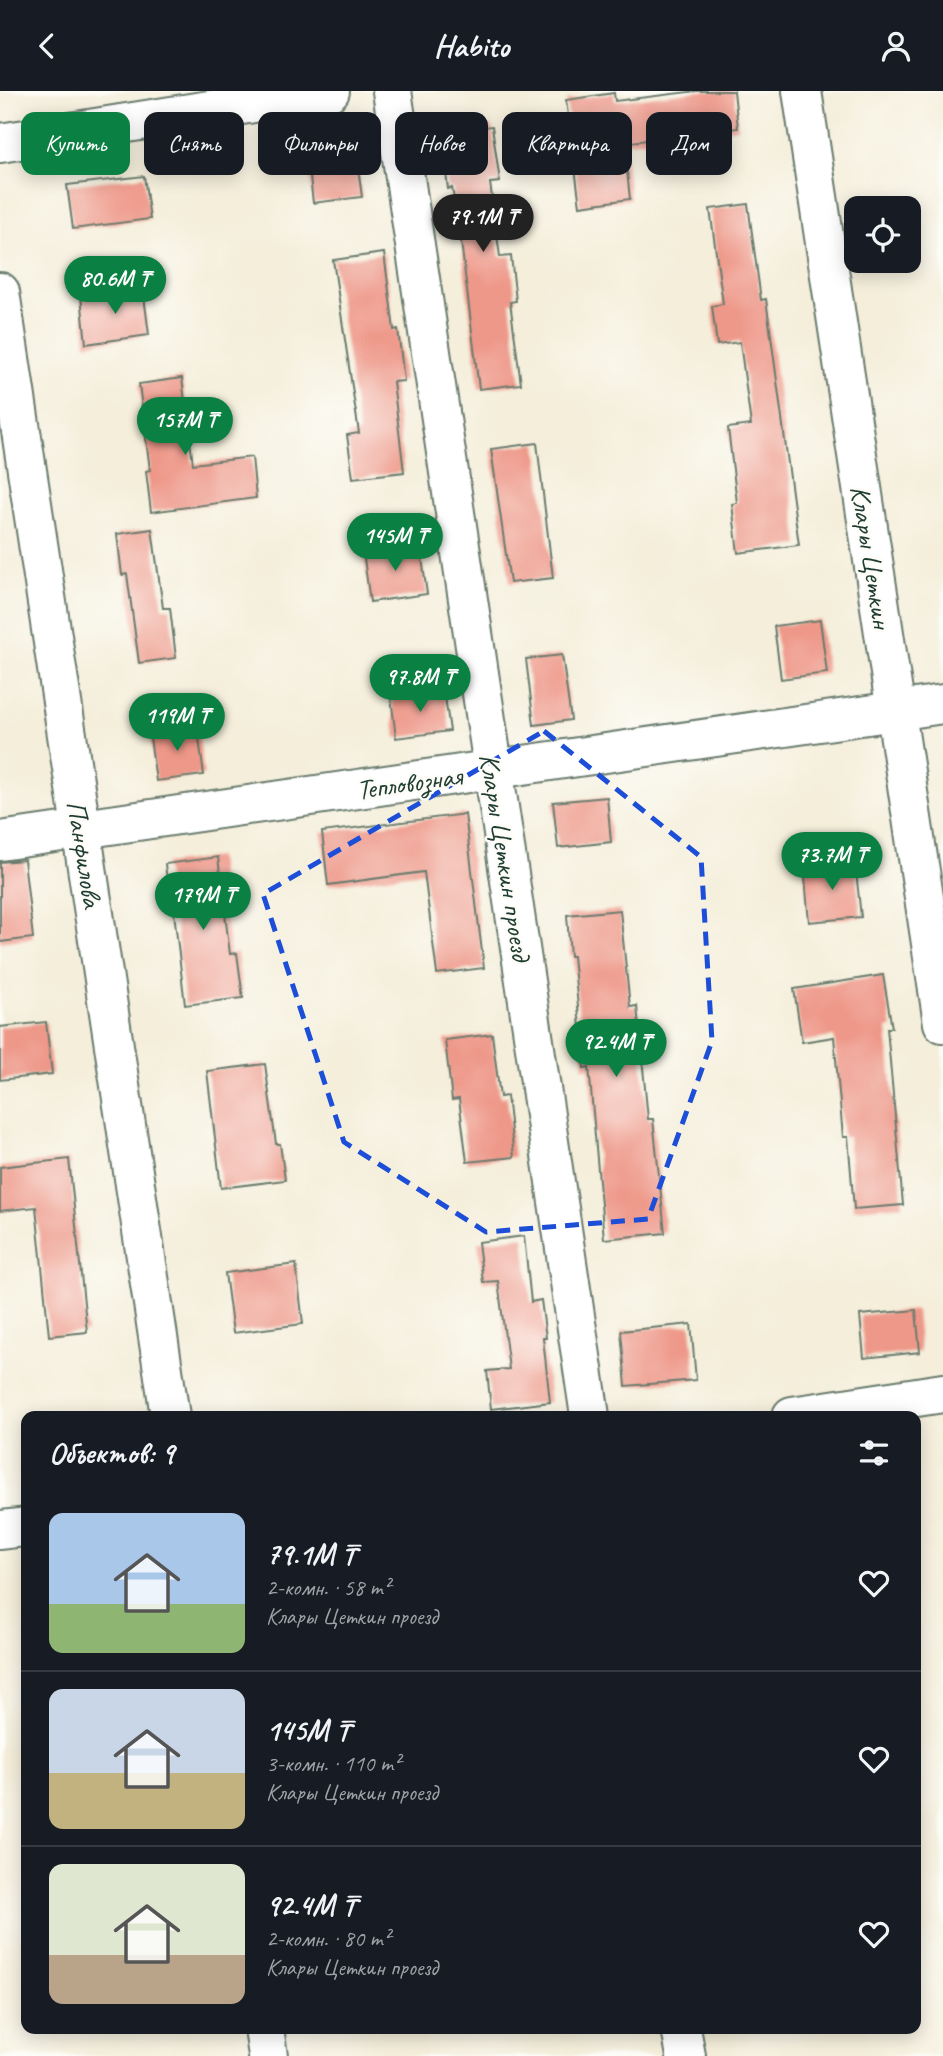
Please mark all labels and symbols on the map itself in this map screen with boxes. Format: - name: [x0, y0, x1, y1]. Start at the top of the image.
- pin: 79.1M ₸: [418, 195, 548, 254]
- pin: 80.6M ₸: [50, 257, 180, 316]
- pin: 157M ₸: [128, 397, 242, 457]
- street label: Клары Цеткин: [843, 483, 900, 633]
- pin: 145M ₸: [338, 513, 452, 573]
- pin: 97.8M ₸: [355, 655, 485, 714]
- pin: 119M ₸: [120, 693, 234, 753]
- street label: Клары Цеткин проезд: [472, 751, 540, 966]
- street label: Тепловозная: [354, 757, 466, 808]
- street label: Панфилова: [59, 798, 111, 912]
- pin: 73.7M ₸: [767, 833, 897, 892]
- pin: 179M ₸: [146, 873, 260, 932]
- pin: 92.4M ₸: [551, 1019, 681, 1079]

